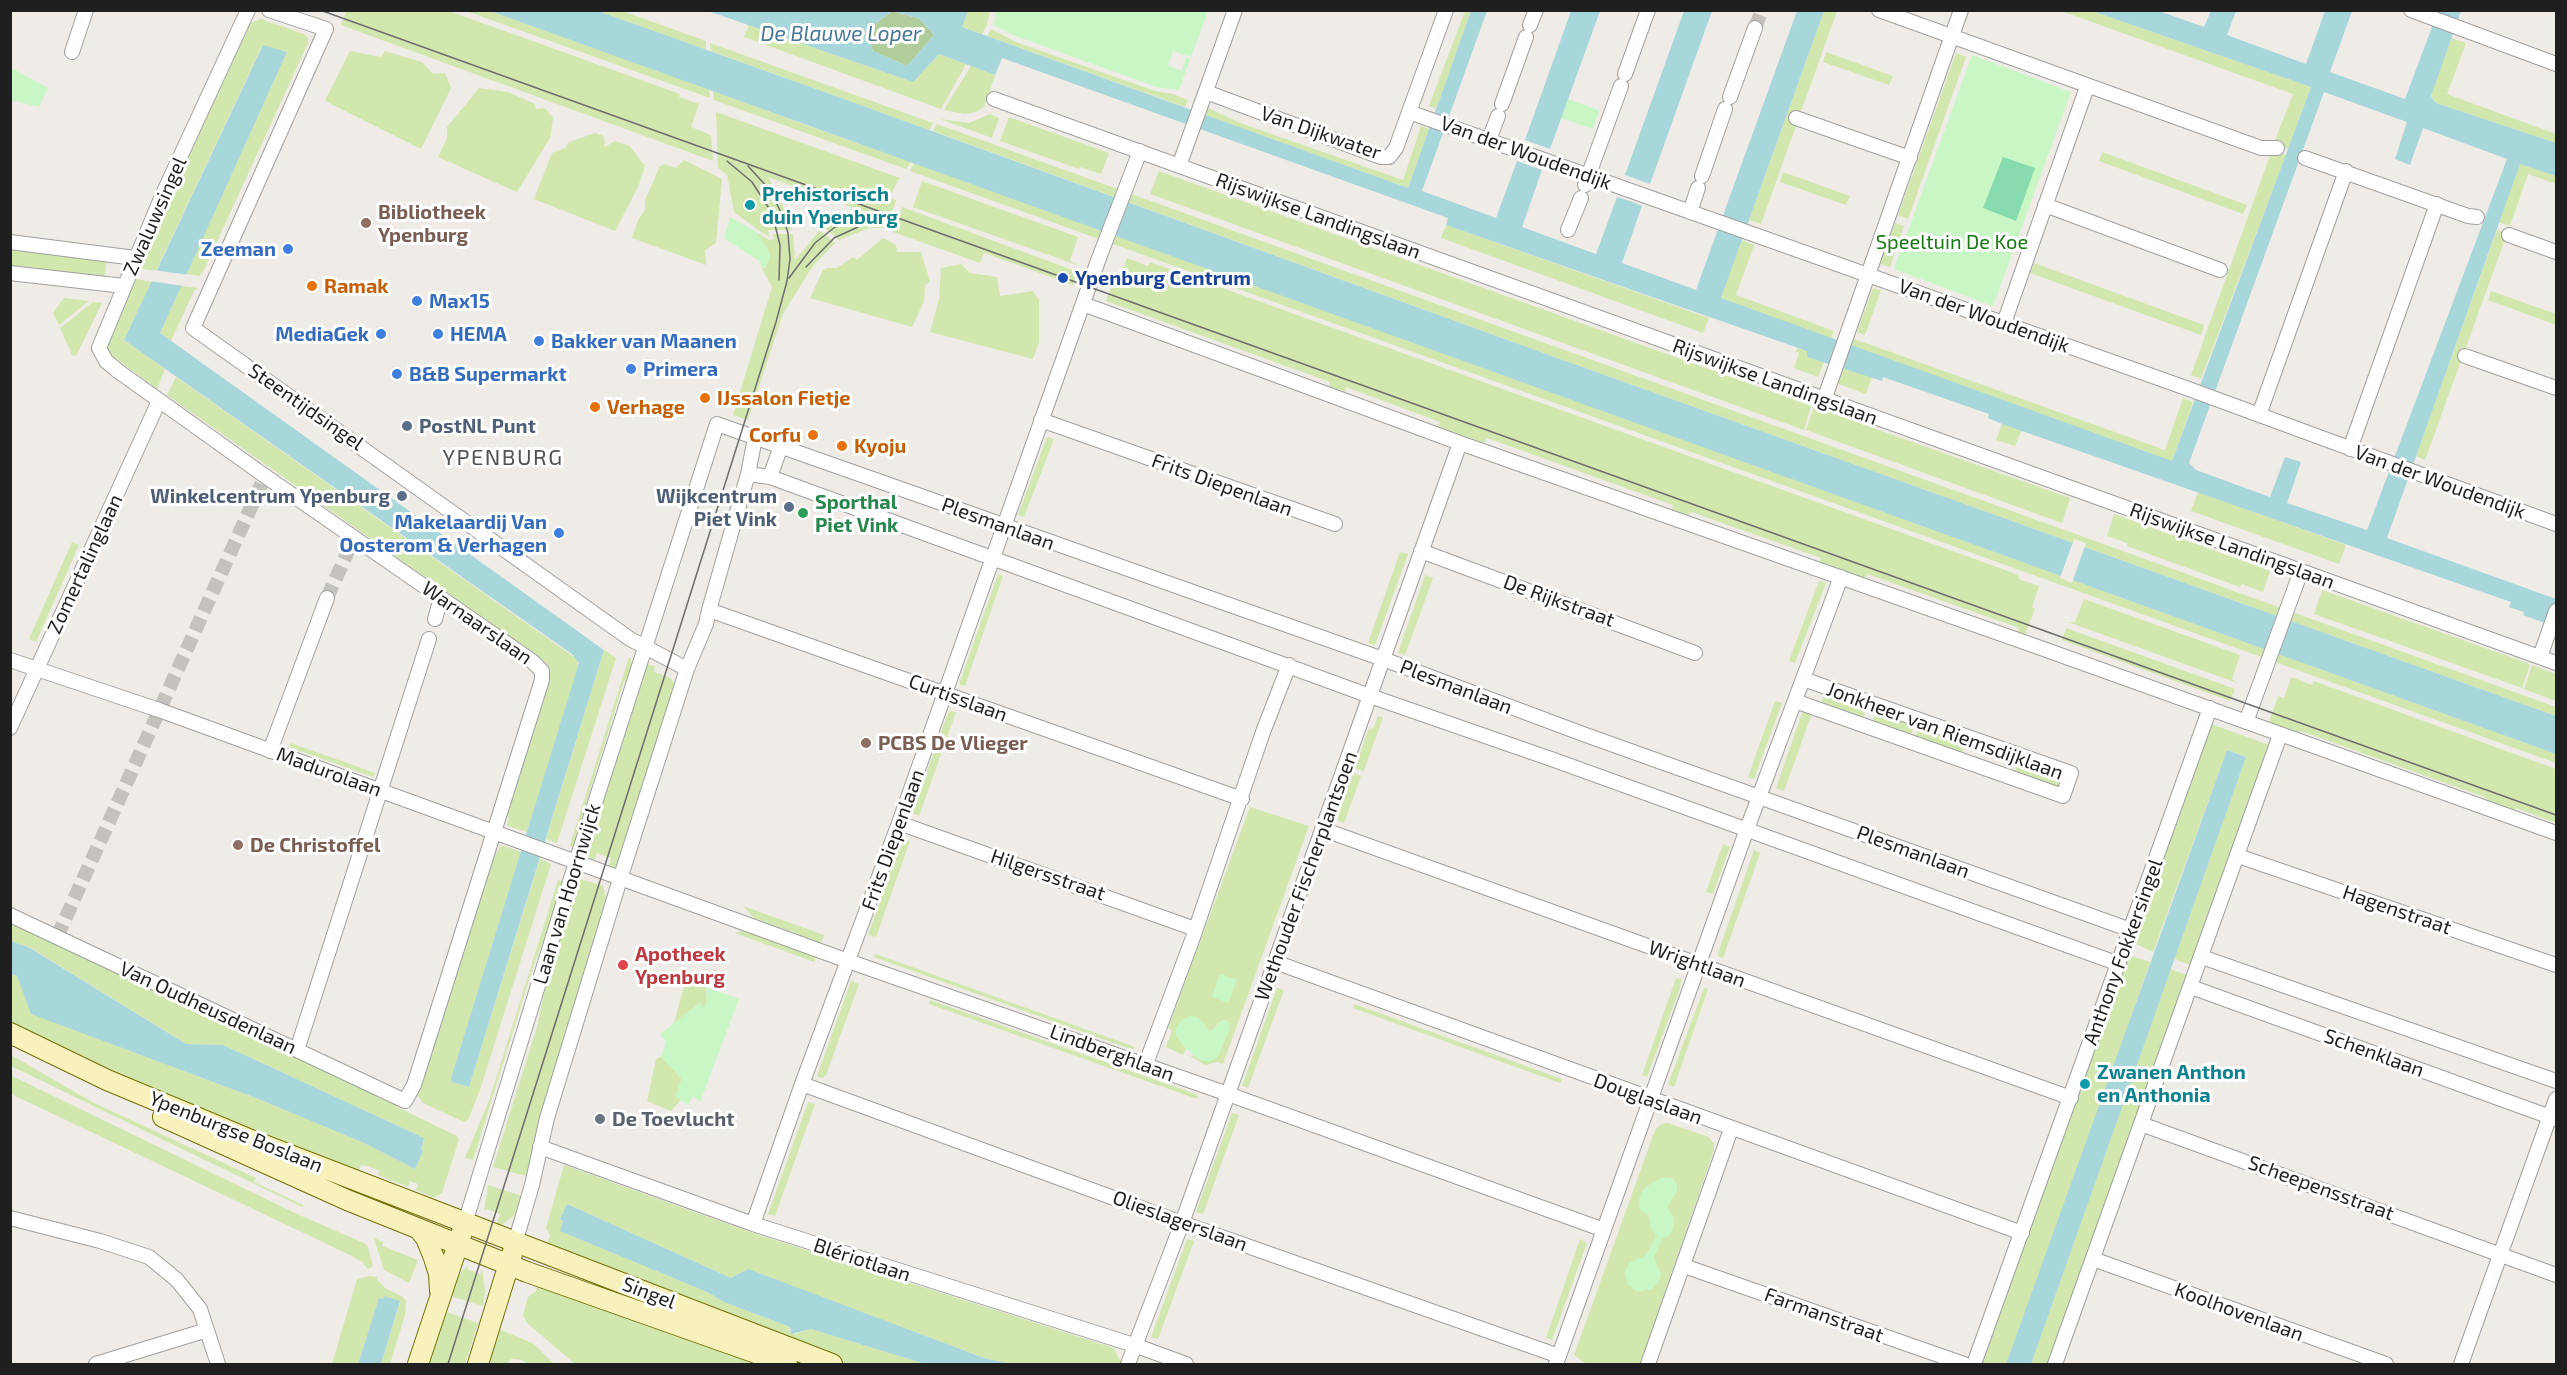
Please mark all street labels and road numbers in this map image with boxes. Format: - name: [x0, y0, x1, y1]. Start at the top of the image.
- street label: Van Dijkwater: [1258, 101, 1384, 165]
- street label: Van der Woudendijk: [1437, 111, 1615, 195]
- street label: Zwaluwsingel: [118, 153, 192, 279]
- street label: Rijswijkse Landingslaan: [1212, 168, 1424, 264]
- street label: Van der Woudendijk: [1895, 274, 2073, 358]
- street label: Rijswijkse Landingslaan: [1669, 334, 1881, 430]
- street label: Steentijdsingel: [244, 358, 368, 456]
- street label: Van der Woudendijk: [2351, 440, 2529, 524]
- street label: Frits Diepenlaan: [1148, 448, 1296, 522]
- street label: Zomertalinglaan: [42, 491, 128, 637]
- street label: Plesmanlaan: [938, 492, 1058, 556]
- street label: Rijswijkse Landingslaan: [2126, 498, 2338, 594]
- street label: De Rijkstraat: [1500, 570, 1618, 632]
- street label: Warnaarslaan: [417, 576, 537, 670]
- street label: Plesmanlaan: [1396, 655, 1516, 719]
- street label: Curtisslaan: [905, 669, 1011, 727]
- street label: Jonkheer van Riemsdijklaan: [1823, 677, 2067, 785]
- street label: Madurolaan: [273, 742, 385, 802]
- street label: Wethouder Fischerplantsoen: [1250, 748, 1362, 1004]
- street label: Frits Diepenlaan: [856, 766, 930, 914]
- street label: Laan van Hoornwijck: [528, 801, 606, 987]
- street label: Plesmanlaan: [1853, 820, 1973, 884]
- street label: Hilgersstraat: [988, 844, 1108, 906]
- street label: Anthony Fokkersingel: [2078, 856, 2168, 1048]
- street label: Hagenstraat: [2340, 880, 2454, 940]
- street label: Wrightlaan: [1645, 935, 1749, 993]
- street label: Van Oudheusdenlaan: [116, 957, 300, 1059]
- street label: Lindberghlaan: [1046, 1019, 1178, 1087]
- street label: Schenklaan: [2321, 1024, 2427, 1082]
- street label: Douglaslaan: [1590, 1068, 1706, 1130]
- street label: Ypenburgse Boslaan: [146, 1086, 326, 1178]
- street label: Scheepensstraat: [2245, 1150, 2397, 1226]
- street label: Olieslagerslaan: [1109, 1186, 1251, 1256]
- street label: Blériotlaan: [810, 1233, 914, 1287]
- street label: Singel: [619, 1272, 679, 1314]
- street label: Koolhovenlaan: [2171, 1278, 2307, 1346]
- street label: Farmanstraat: [1761, 1282, 1887, 1348]

